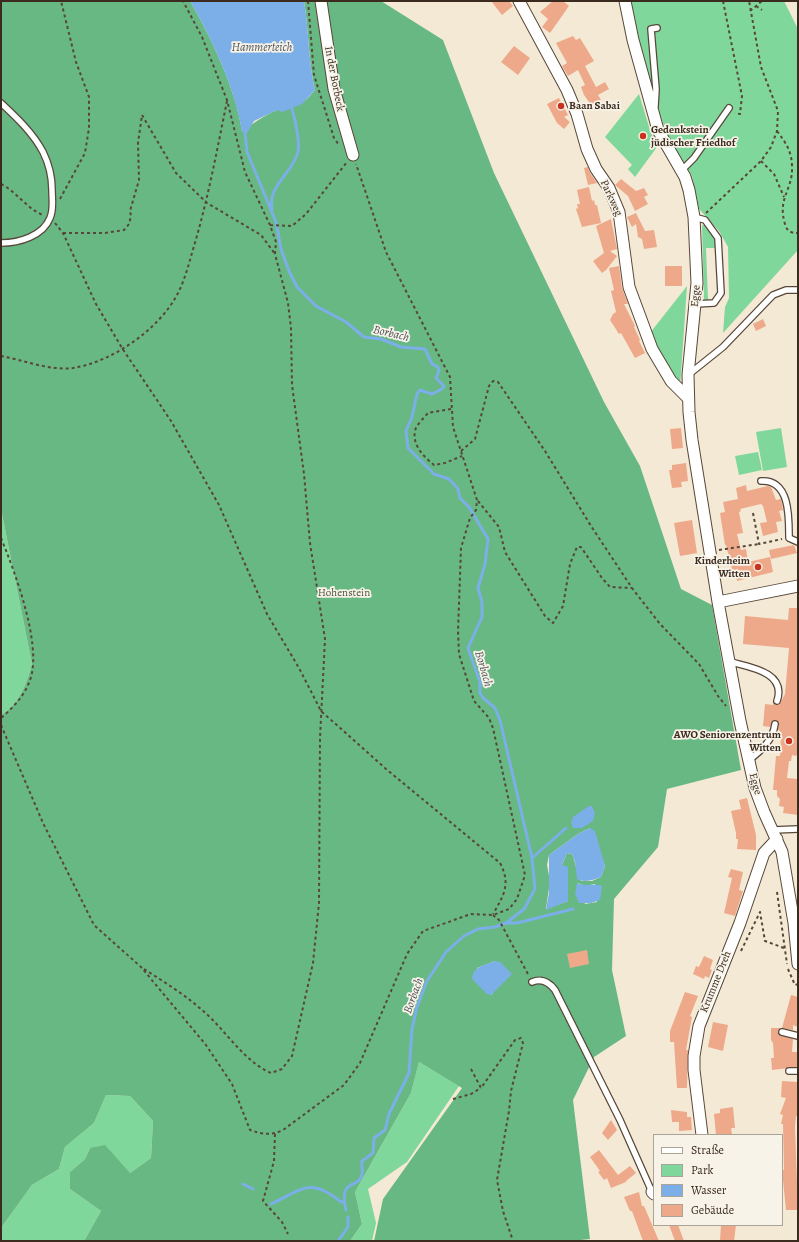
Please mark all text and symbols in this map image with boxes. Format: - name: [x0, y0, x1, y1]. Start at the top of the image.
- water label: Hammerteich: [232, 41, 292, 55]
- street label: In der Borbeck: [321, 45, 347, 113]
- place label: Baan Sabai: [569, 99, 620, 113]
- marker: Baan Sabai: [556, 101, 566, 111]
- place label: Gedenkstein jüdischer Friedhof: [651, 123, 736, 149]
- marker: Gedenkstein jüdischer Friedhof: [638, 131, 648, 141]
- street label: Parkweg: [597, 178, 625, 218]
- street label: Egge: [688, 284, 704, 308]
- water label: Borbach: [371, 323, 411, 345]
- place label: Kinderheim Witten: [695, 554, 750, 580]
- marker: Kinderheim Witten: [753, 562, 763, 572]
- park label: Hohenstein: [318, 586, 370, 600]
- water label: Borbach: [471, 649, 495, 689]
- place label: AWO Seniorenzentrum Witten: [674, 728, 781, 754]
- marker: AWO Seniorenzentrum Witten: [784, 736, 794, 746]
- street label: Egge: [746, 772, 764, 796]
- street label: Krumme Dreh: [698, 949, 734, 1015]
- water label: Borbach: [401, 976, 427, 1016]
- legend: [653, 1134, 783, 1226]
- text: Straße: [691, 1142, 724, 1158]
- text: Park: [691, 1162, 714, 1178]
- text: Wasser: [691, 1182, 726, 1198]
- text: Gebäude: [691, 1202, 734, 1218]

